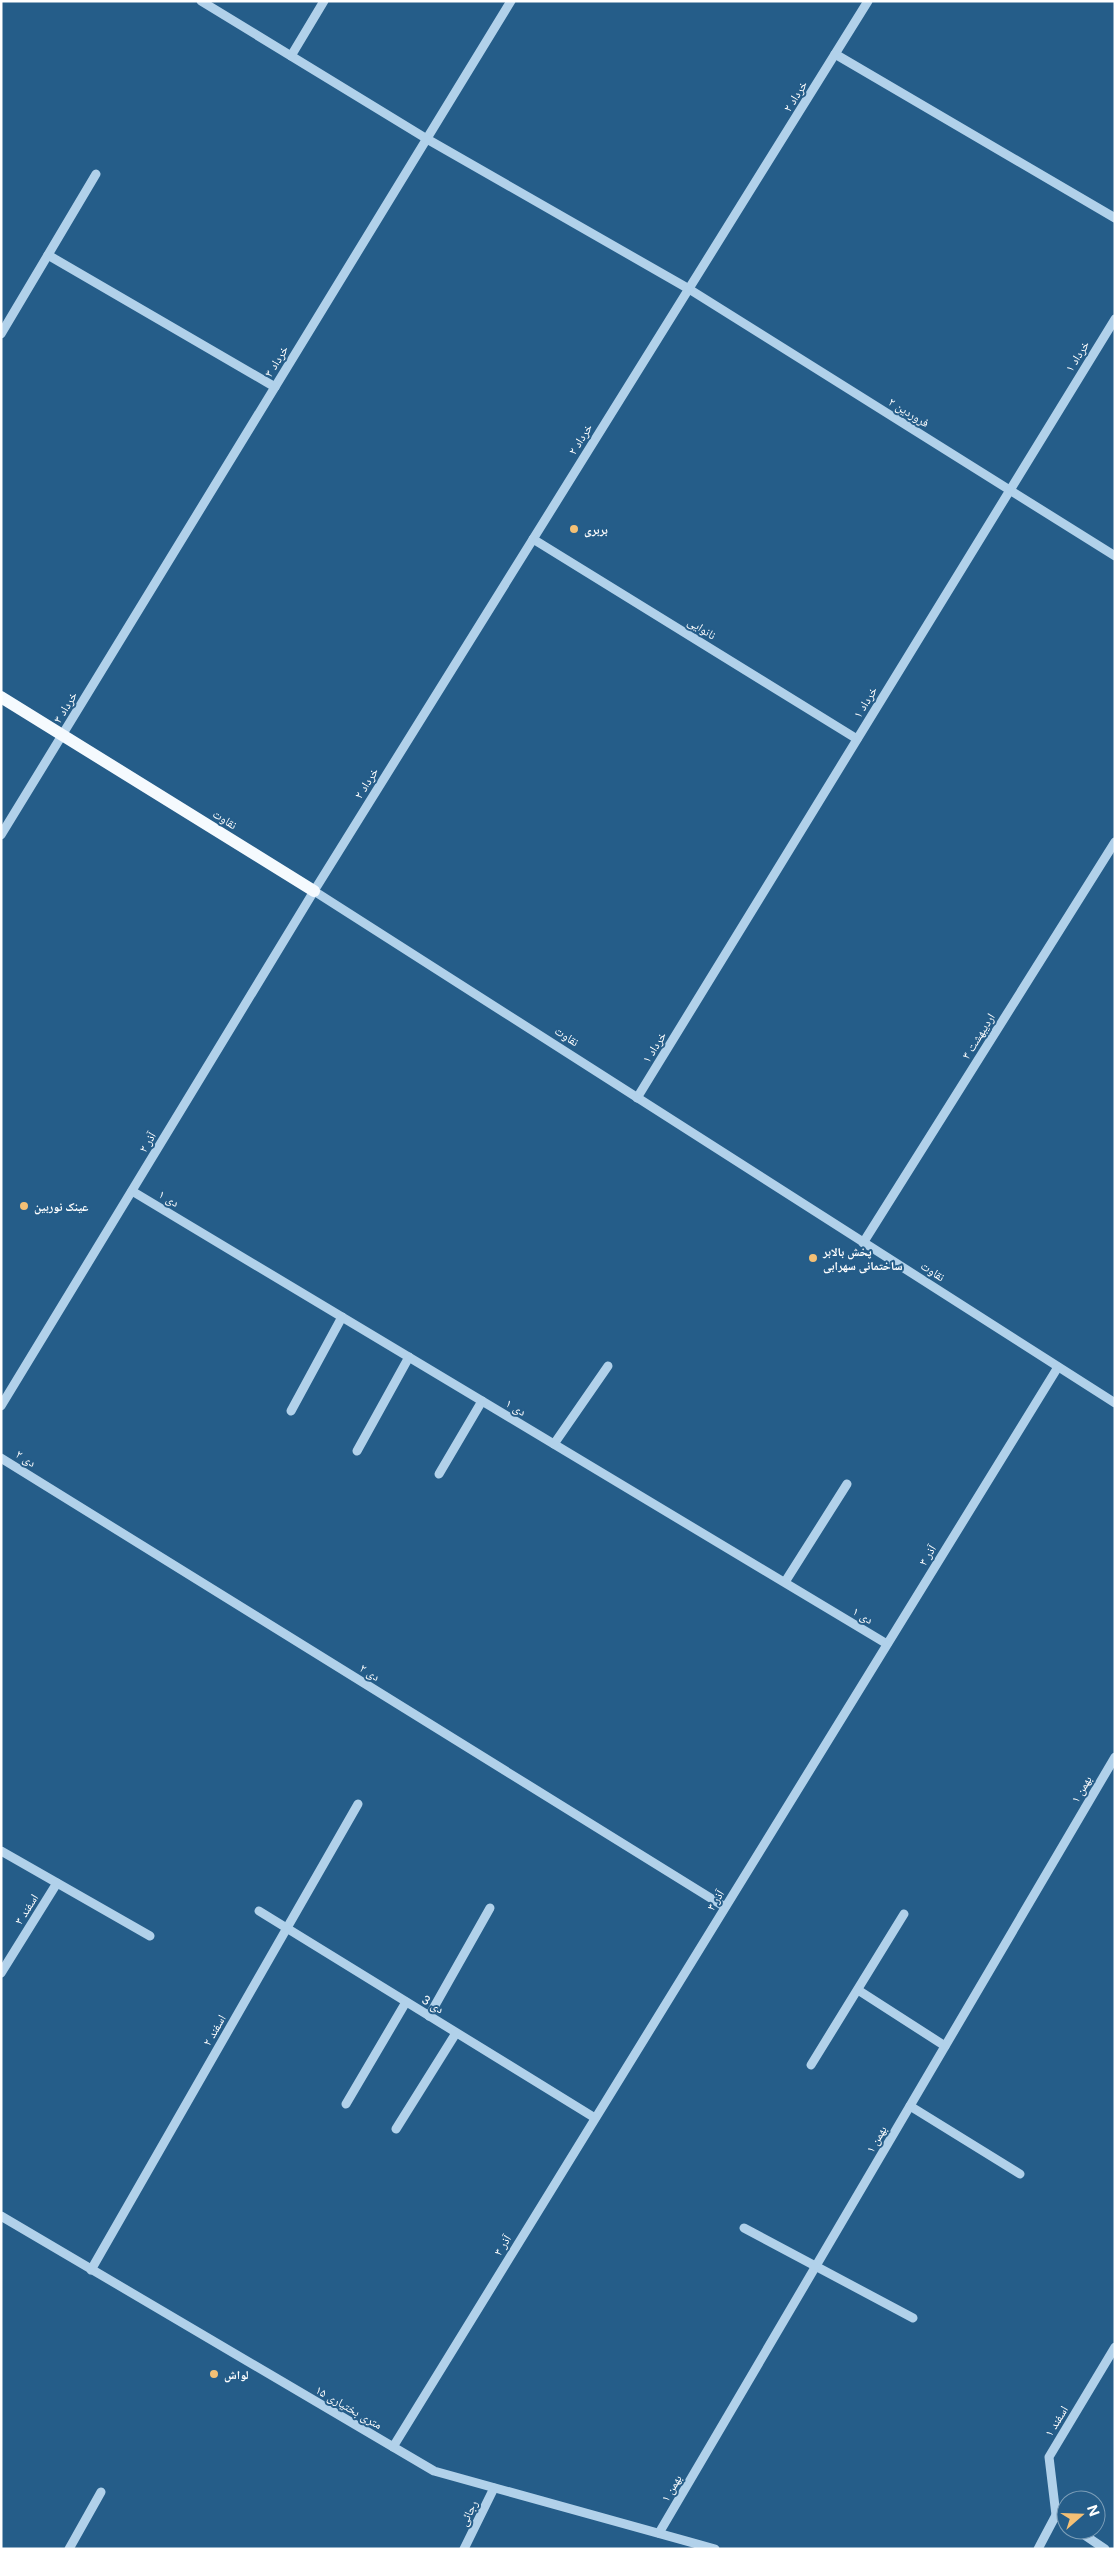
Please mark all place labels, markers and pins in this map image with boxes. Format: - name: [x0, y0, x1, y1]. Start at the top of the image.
- place label: بربری: [584, 522, 608, 538]
- marker: بربری: [568, 523, 580, 535]
- place label: عینک نوربین: [34, 1199, 89, 1215]
- marker: عینک نوربین: [18, 1200, 30, 1212]
- place label: پخش بالابر ساختمانی سهرابی: [822, 1244, 903, 1274]
- marker: پخش بالابر ساختمانی سهرابی: [807, 1252, 819, 1264]
- place label: لواش: [224, 2367, 249, 2383]
- marker: لواش: [208, 2368, 220, 2380]

